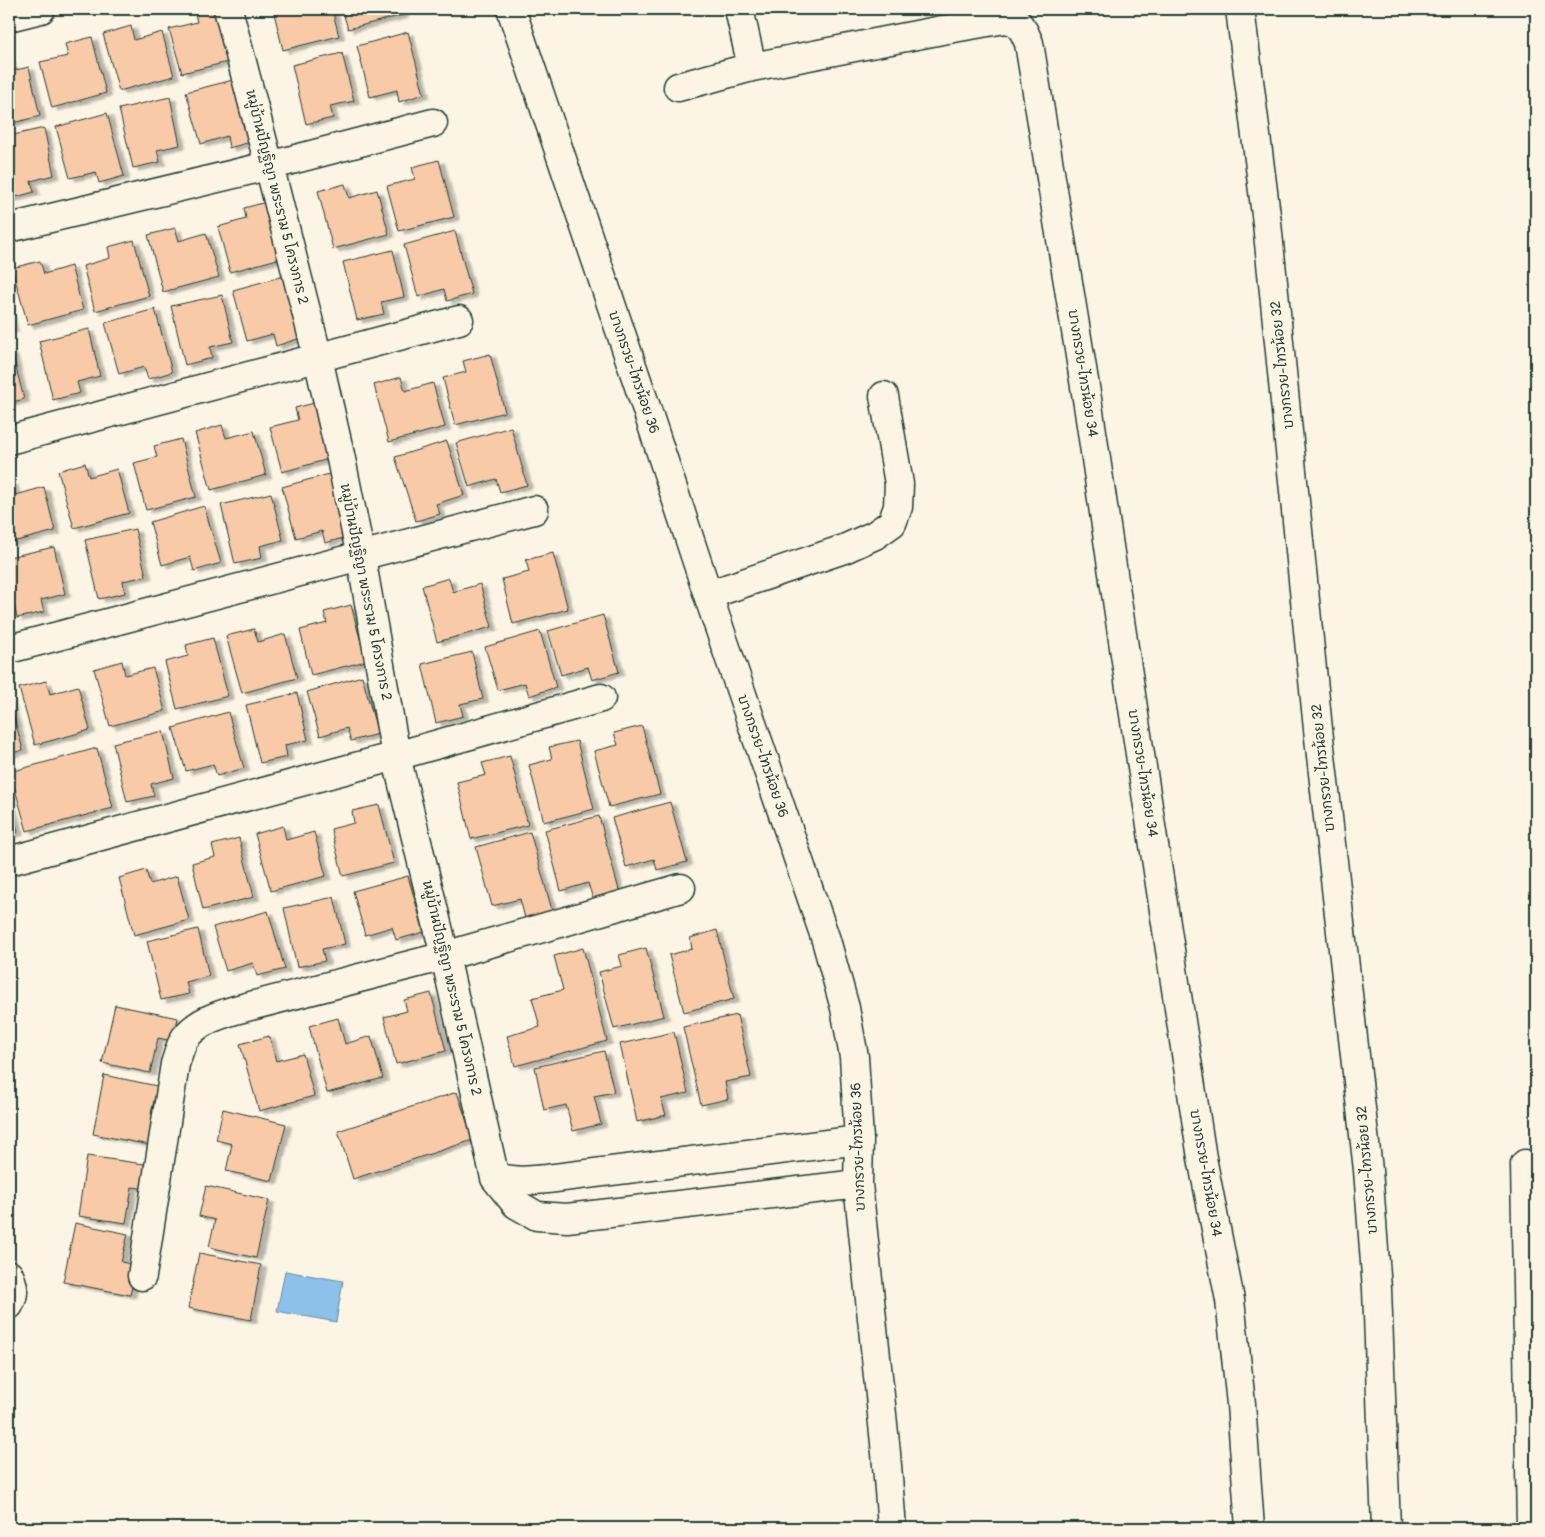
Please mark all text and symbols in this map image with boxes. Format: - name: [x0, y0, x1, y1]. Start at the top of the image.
- street label: หมู่บ้านปัญฐิญา พระราม 5 โครงการ 2: [241, 88, 313, 306]
- street label: บางกรวย-ไทรน้อย 32: [1266, 300, 1297, 430]
- street label: บางกรวย-ไทรน้อย 36: [605, 308, 664, 436]
- street label: บางกรวย-ไทรน้อย 34: [1065, 308, 1102, 438]
- street label: หมู่บ้านปัญฐิญา พระราม 5 โครงการ 2: [336, 482, 396, 702]
- street label: บางกรวย-ไทรน้อย 36: [734, 692, 793, 820]
- street label: บางกรวย-ไทรน้อย 32: [1307, 703, 1338, 833]
- street label: บางกรวย-ไทรน้อย 34: [1125, 708, 1162, 838]
- street label: หมู่บ้านปัญฐิญา พระราม 5 โครงการ 2: [418, 878, 486, 1098]
- street label: บางกรวย-ไทรน้อย 36: [846, 1082, 869, 1212]
- street label: บางกรวย-ไทรน้อย 32: [1352, 1105, 1381, 1235]
- street label: บางกรวย-ไทรน้อย 34: [1186, 1108, 1227, 1238]

